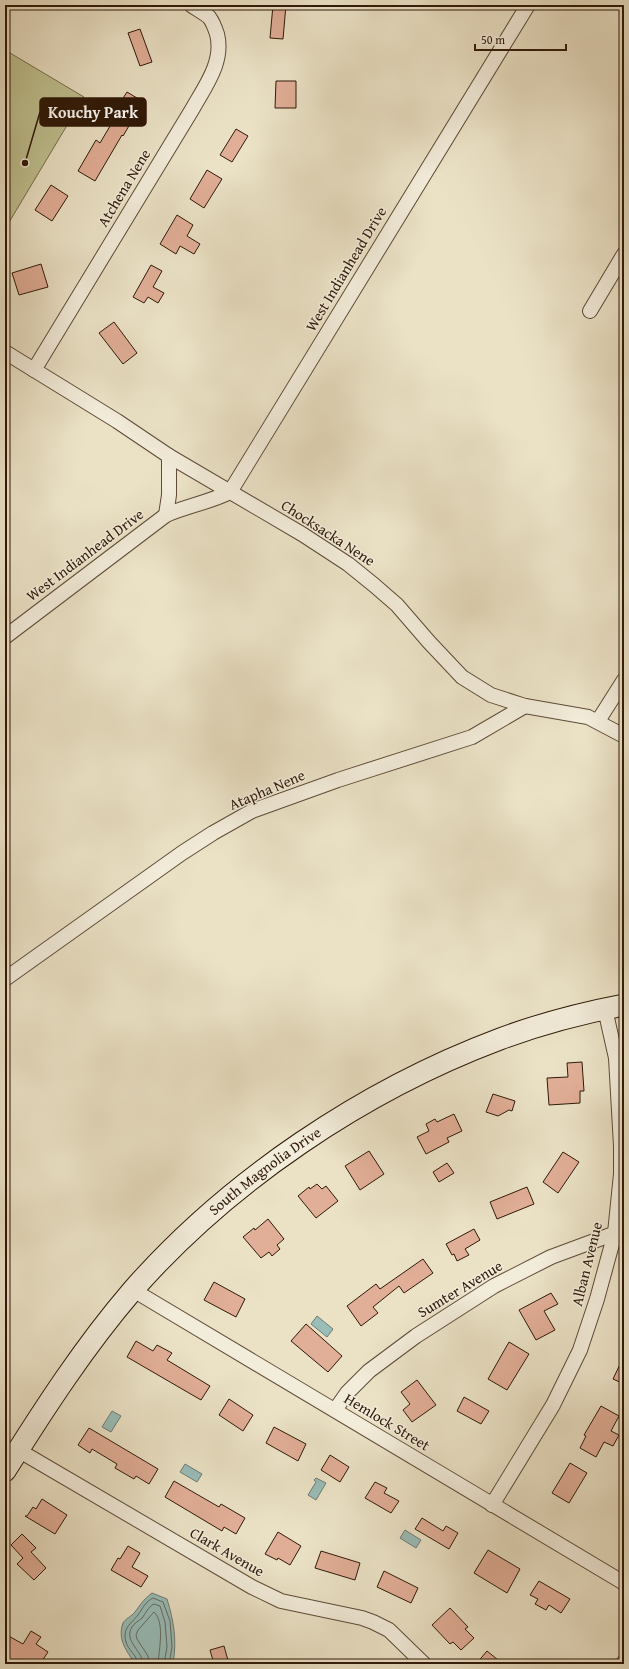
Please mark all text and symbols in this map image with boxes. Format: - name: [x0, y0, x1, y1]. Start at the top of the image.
- scale bar: [475, 26, 566, 52]
- text: 50 m: [481, 31, 505, 48]
- callout: Kouchy Park: [40, 98, 146, 126]
- text: Kouchy Park: [48, 100, 139, 124]
- street label: Atchena Nene: [92, 145, 155, 231]
- street label: West Indianhead Drive: [300, 202, 391, 335]
- street label: Chocksacka Nene: [277, 494, 379, 571]
- street label: West Indianhead Drive: [22, 503, 148, 606]
- street label: Atapha Nene: [226, 764, 308, 815]
- street label: South Magnolia Drive: [204, 1121, 325, 1220]
- street label: Alban Avenue: [566, 1220, 607, 1308]
- street label: Sumter Avenue: [413, 1255, 506, 1322]
- street label: Hemlock Street: [341, 1388, 435, 1456]
- street label: Clark Avenue: [186, 1522, 268, 1581]

